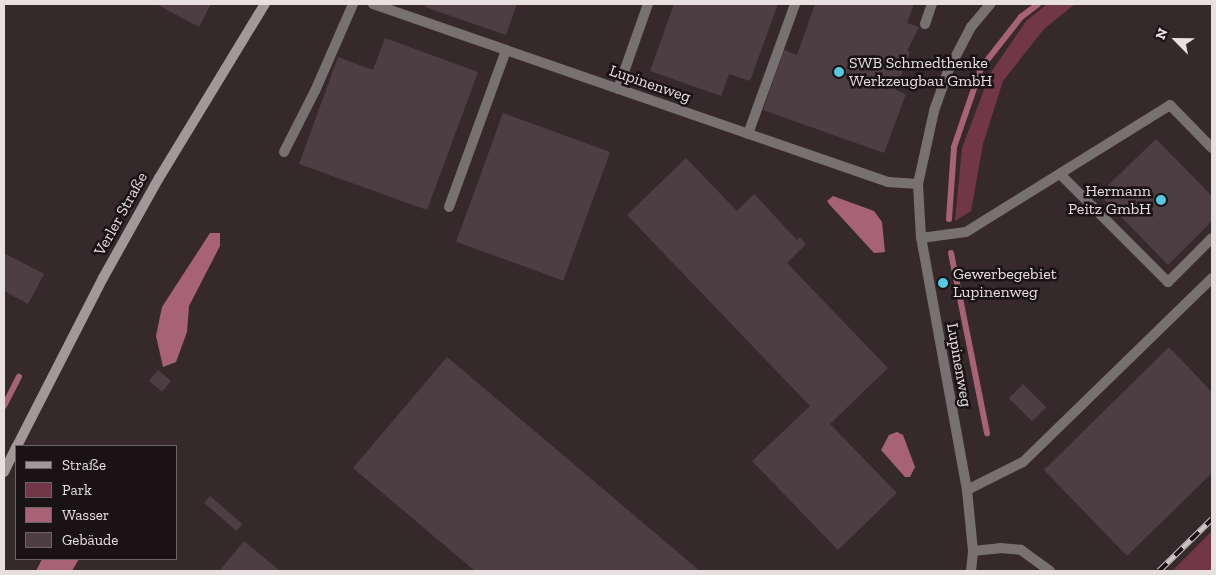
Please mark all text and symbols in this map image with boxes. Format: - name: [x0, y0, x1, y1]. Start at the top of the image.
- north arrow: [1151, 15, 1201, 65]
- text: N: [1152, 26, 1172, 42]
- place label: SWB Schmedthenke Werkzeugbau GmbH: [849, 53, 992, 91]
- street label: Lupinenweg: [607, 61, 693, 107]
- marker: SWB Schmedthenke Werkzeugbau GmbH: [833, 66, 845, 78]
- street label: Verler Straße: [90, 169, 152, 259]
- place label: Hermann Peitz GmbH: [1068, 181, 1151, 219]
- marker: Hermann Peitz GmbH: [1155, 194, 1167, 206]
- place label: Gewerbegebiet Lupinenweg: [953, 264, 1057, 302]
- marker: Gewerbegebiet Lupinenweg: [937, 277, 949, 289]
- street label: Lupinenweg: [942, 322, 976, 408]
- legend: [15, 445, 178, 560]
- text: Straße: [62, 456, 106, 474]
- text: Park: [62, 481, 92, 499]
- text: Wasser: [62, 506, 109, 524]
- text: Gebäude: [62, 531, 118, 549]

